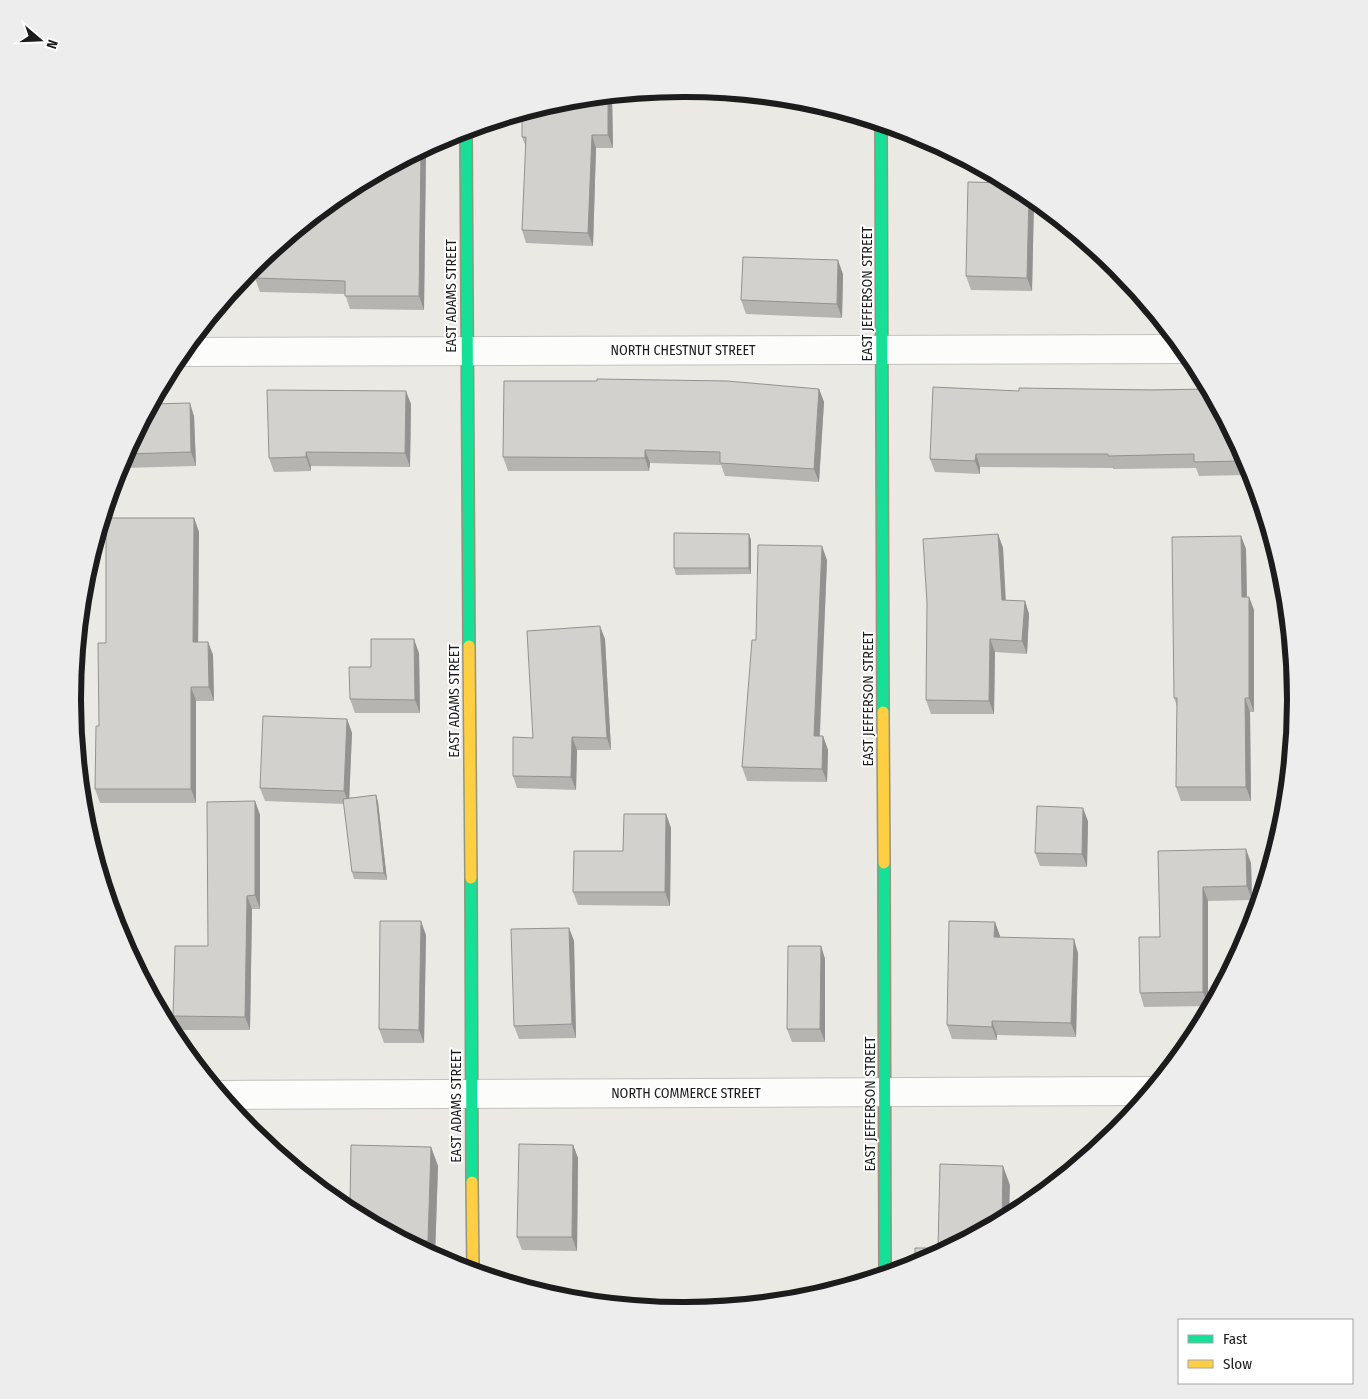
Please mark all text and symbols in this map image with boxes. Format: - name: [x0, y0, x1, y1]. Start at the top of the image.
- north arrow: [15, 15, 65, 65]
- text: N: [42, 37, 61, 51]
- street label: EAST JEFFERSON STREET: [859, 226, 876, 361]
- street label: EAST ADAMS STREET: [443, 239, 460, 353]
- street label: NORTH CHESTNUT STREET: [611, 342, 756, 359]
- street label: EAST JEFFERSON STREET: [860, 631, 877, 766]
- street label: EAST ADAMS STREET: [446, 644, 463, 758]
- street label: EAST JEFFERSON STREET: [862, 1036, 879, 1171]
- street label: EAST ADAMS STREET: [448, 1049, 465, 1163]
- street label: NORTH COMMERCE STREET: [611, 1085, 761, 1102]
- legend: [1178, 1319, 1353, 1384]
- text: Fast: [1223, 1330, 1247, 1348]
- text: Slow: [1223, 1355, 1252, 1373]

